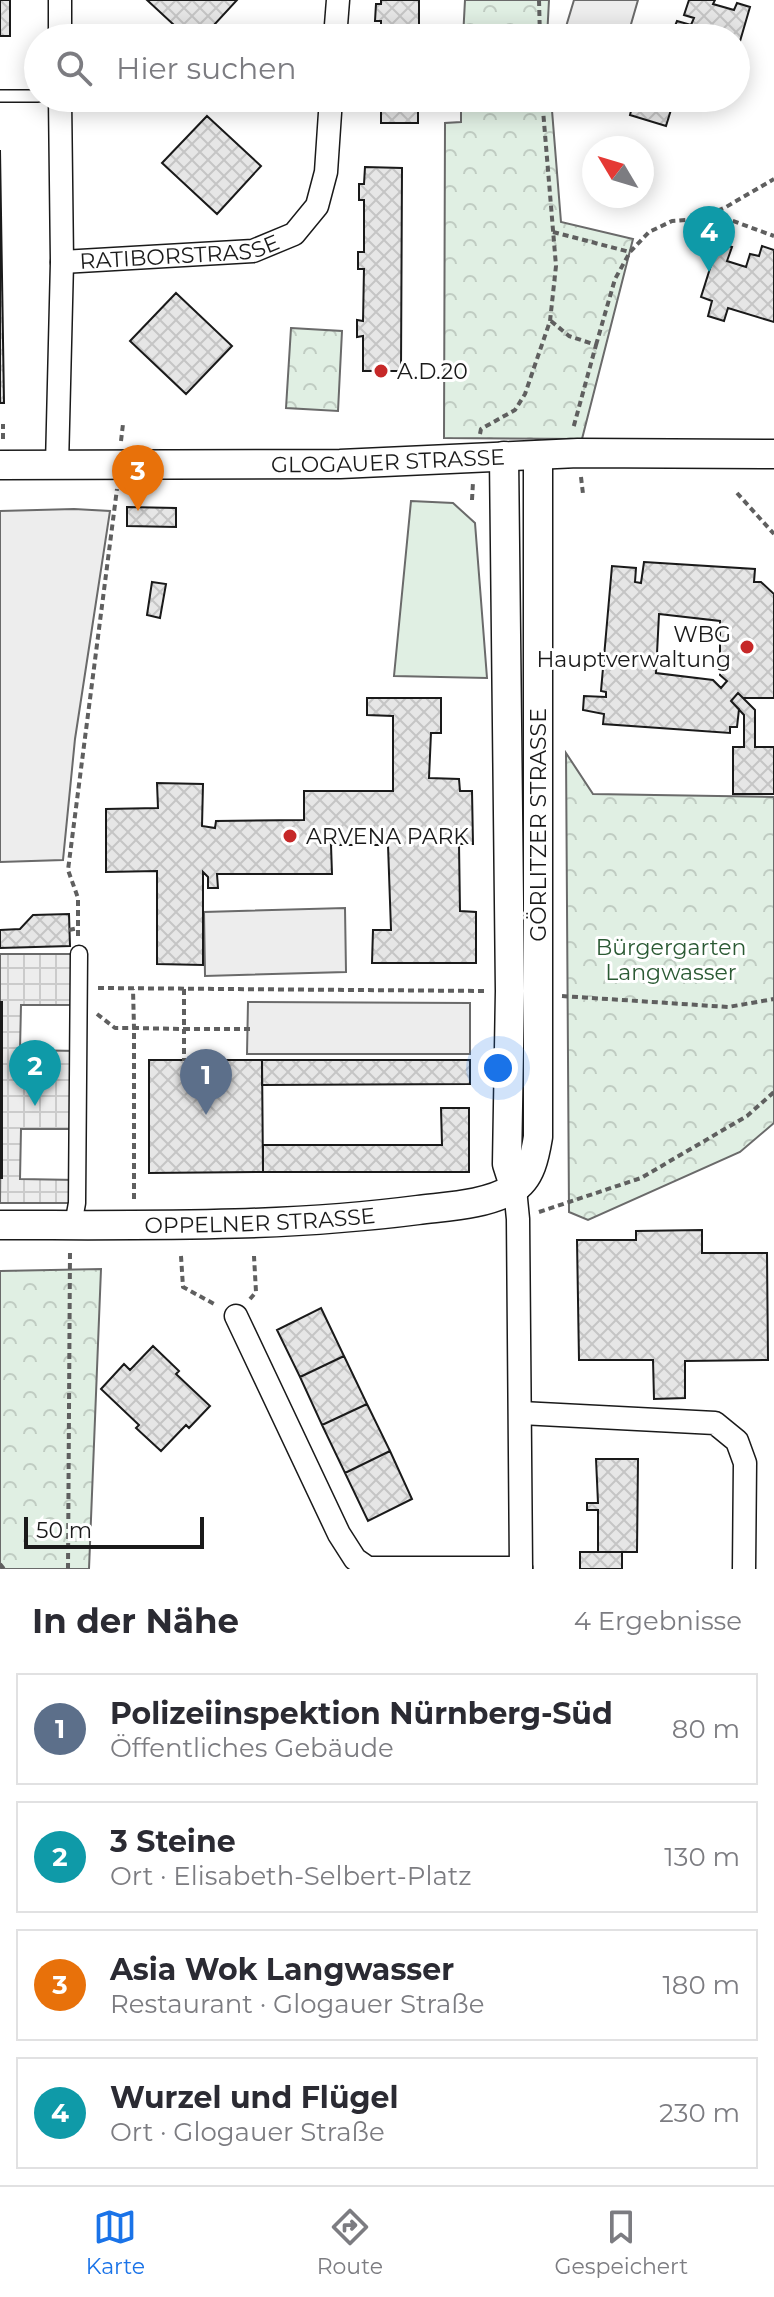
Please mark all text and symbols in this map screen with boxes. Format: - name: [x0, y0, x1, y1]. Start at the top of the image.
- search box: [24, 24, 750, 112]
- icon: search: [52, 46, 96, 90]
- text: Hier suchen: [116, 50, 297, 87]
- north arrow: [582, 136, 654, 208]
- pin: 4: [683, 206, 735, 272]
- street label: RATIBORSTRASSE: [79, 228, 283, 274]
- place label: A.D.20: [397, 358, 468, 385]
- marker: A.D.20: [372, 362, 390, 380]
- street label: GLOGAUER STRASSE: [271, 443, 505, 478]
- pin: 3: [112, 445, 164, 511]
- place label: WBG Hauptverwaltung: [536, 621, 731, 673]
- marker: WBG Hauptverwaltung: [738, 638, 756, 656]
- street label: GÖRLITZER STRASSE: [525, 708, 552, 942]
- place label: ARVENA PARK: [306, 823, 469, 850]
- marker: ARVENA PARK: [281, 827, 299, 845]
- park label: Bürgergarten Langwasser: [596, 934, 746, 986]
- pin: 2: [9, 1040, 61, 1106]
- your location: [478, 1048, 518, 1088]
- pin: 1: [180, 1049, 232, 1115]
- street label: OPPELNER STRASSE: [144, 1202, 376, 1239]
- scale bar: [24, 1513, 204, 1549]
- text: 50 m: [36, 1517, 92, 1544]
- text: In der Nähe: [32, 1600, 239, 1642]
- text: 4 Ergebnisse: [574, 1605, 742, 1637]
- text: Polizeiinspektion Nürnberg-Süd: [110, 1695, 613, 1732]
- text: 1: [55, 1713, 65, 1745]
- text: 80 m: [672, 1713, 740, 1745]
- text: Öffentliches Gebäude: [110, 1732, 394, 1764]
- text: 3 Steine: [110, 1823, 236, 1860]
- text: 2: [52, 1841, 68, 1873]
- text: 130 m: [664, 1841, 740, 1873]
- text: Ort · Elisabeth-Selbert-Platz: [110, 1860, 472, 1892]
- text: Asia Wok Langwasser: [110, 1951, 454, 1988]
- text: 3: [52, 1969, 68, 2001]
- text: 180 m: [662, 1969, 740, 2001]
- text: Restaurant · Glogauer Straße: [110, 1988, 484, 2020]
- text: Wurzel und Flügel: [110, 2079, 398, 2116]
- text: 4: [51, 2097, 69, 2129]
- text: 230 m: [659, 2097, 740, 2129]
- text: Ort · Glogauer Straße: [110, 2116, 385, 2148]
- tab: Karte: [86, 2205, 145, 2280]
- tab: Route: [317, 2205, 383, 2280]
- tab: Gespeichert: [555, 2205, 688, 2280]

